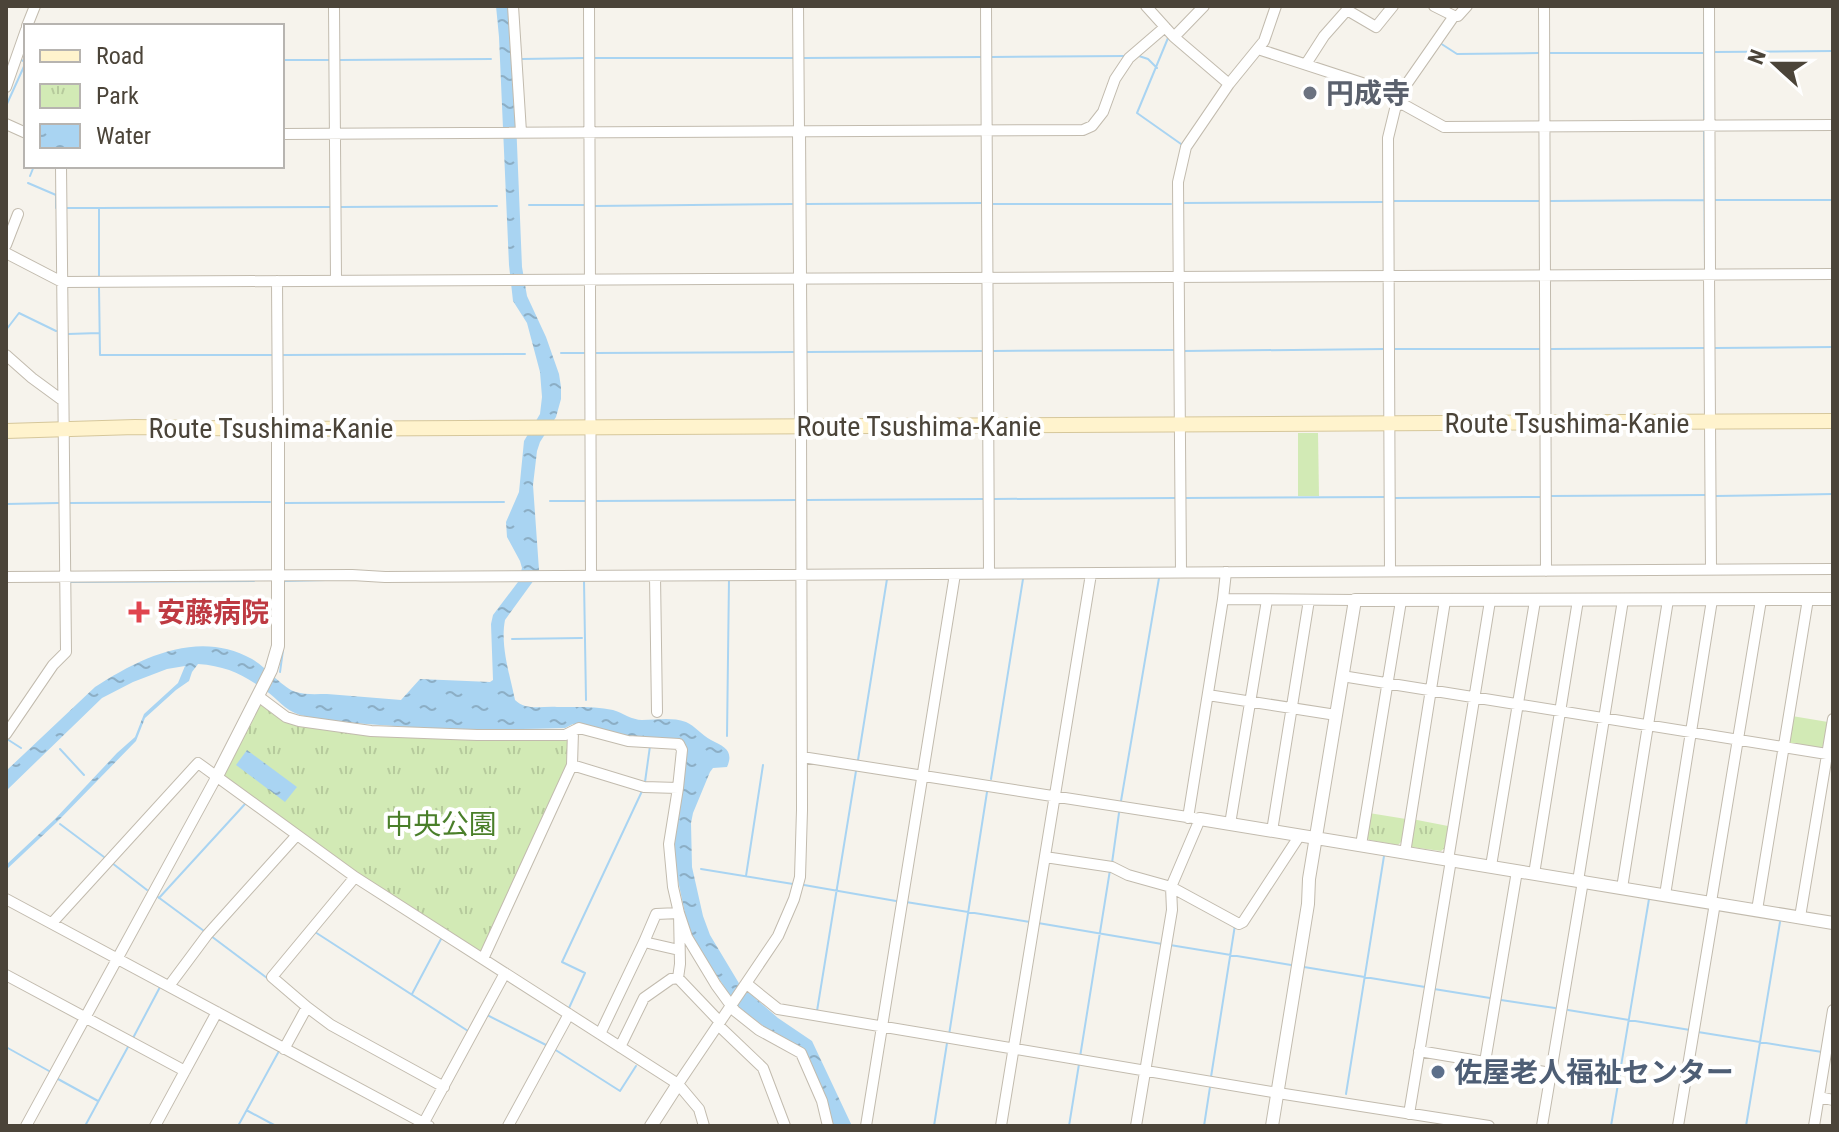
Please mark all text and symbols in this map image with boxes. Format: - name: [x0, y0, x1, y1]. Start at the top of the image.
- legend: [24, 24, 284, 168]
- north arrow: [1735, 24, 1815, 104]
- text: Road: [96, 42, 144, 70]
- text: N: [1743, 46, 1771, 68]
- place label: 円成寺: [1326, 77, 1410, 110]
- text: Park: [96, 82, 139, 110]
- marker: 円成寺: [1301, 84, 1319, 102]
- text: Water: [96, 122, 151, 150]
- street label: Route Tsushima-Kanie: [1445, 407, 1690, 440]
- street label: Route Tsushima-Kanie: [797, 410, 1042, 443]
- street label: Route Tsushima-Kanie: [149, 412, 394, 445]
- place label: 安藤病院: [157, 596, 269, 629]
- marker: 安藤病院: [128, 601, 150, 623]
- park label: 中央公園: [385, 808, 497, 841]
- place label: 佐屋老人福祉センター: [1454, 1056, 1734, 1089]
- marker: 佐屋老人福祉センター: [1429, 1063, 1447, 1081]

